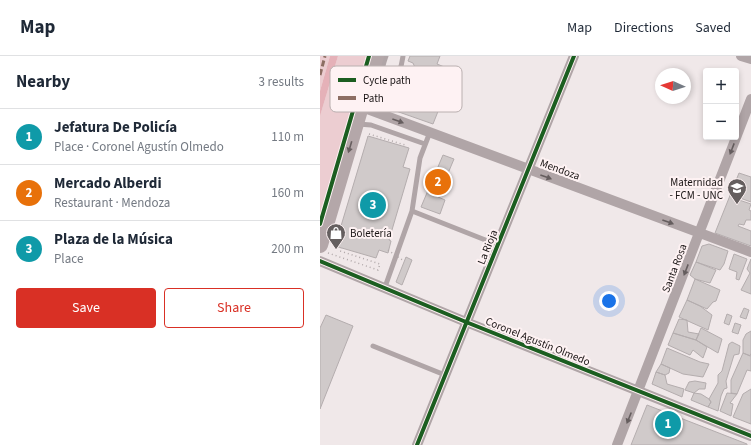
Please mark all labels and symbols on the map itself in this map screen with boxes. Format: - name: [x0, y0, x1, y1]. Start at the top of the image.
- legend: [330, 66, 462, 112]
- north arrow: [655, 68, 691, 104]
- text: Cycle path: [363, 73, 411, 88]
- text: Path: [363, 91, 384, 106]
- one-way arrow: [393, 118, 405, 124]
- one-way arrow: [347, 141, 353, 153]
- one-way arrow: [729, 143, 735, 155]
- street label: Mendoza: [538, 155, 582, 184]
- pin: 2: [425, 167, 451, 197]
- one-way arrow: [540, 174, 552, 180]
- place label: Maternidad - FCM - UNC: [669, 175, 723, 203]
- school or university icon: Maternidad - FCM - UNC: [726, 177, 748, 205]
- pin: 3: [360, 190, 386, 220]
- one-way arrow: [662, 219, 674, 225]
- shop icon: Boletería: [325, 222, 347, 250]
- place label: Boletería: [350, 226, 392, 241]
- street label: La Rioja: [474, 228, 501, 267]
- street label: Santa Rosa: [658, 242, 691, 295]
- one-way arrow: [682, 265, 688, 277]
- your location: [599, 291, 619, 311]
- street label: Coronel Agustín Olmedo: [483, 314, 592, 369]
- pin: 1: [655, 409, 681, 439]
- one-way arrow: [625, 412, 631, 424]

